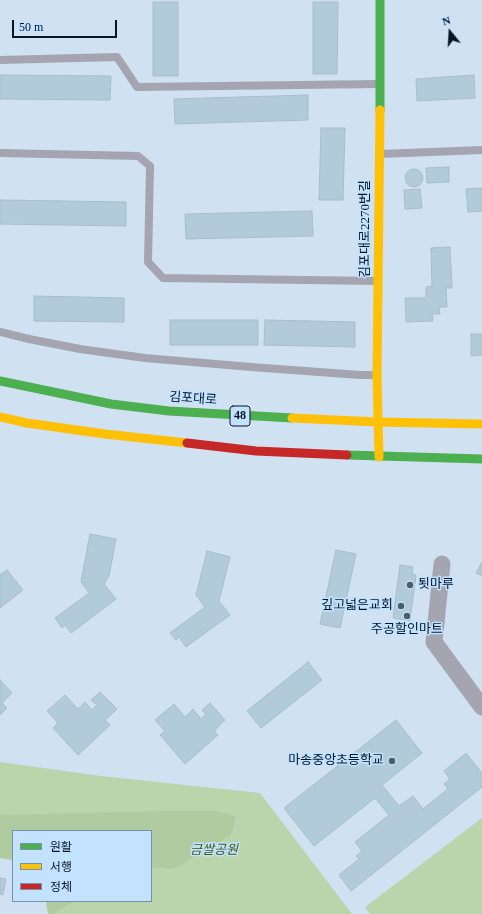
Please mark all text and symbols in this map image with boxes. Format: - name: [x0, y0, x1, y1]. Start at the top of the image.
- scale bar: [14, 12, 119, 38]
- north arrow: [430, 12, 470, 52]
- text: N: [441, 14, 452, 28]
- text: 50 m: [19, 20, 43, 34]
- street label: 김포대로2270번길: [358, 180, 374, 278]
- street label: 김포대로: [169, 390, 217, 408]
- road number: 48: [230, 406, 250, 426]
- place label: 툇마루: [418, 577, 454, 593]
- marker: 툇마루: [405, 580, 415, 590]
- place label: 깊고넓은교회: [321, 598, 393, 614]
- marker: 깊고넓은교회: [396, 601, 406, 611]
- marker: 주공할인마트: [402, 611, 412, 621]
- place label: 주공할인마트: [371, 622, 443, 638]
- place label: 마송중앙초등학교: [288, 753, 384, 769]
- marker: 마송중앙초등학교: [387, 756, 397, 766]
- legend: [12, 830, 152, 902]
- text: 원활: [50, 840, 72, 854]
- park label: 금쌀공원: [190, 843, 238, 859]
- text: 서행: [50, 860, 72, 874]
- text: 정체: [50, 880, 72, 894]

